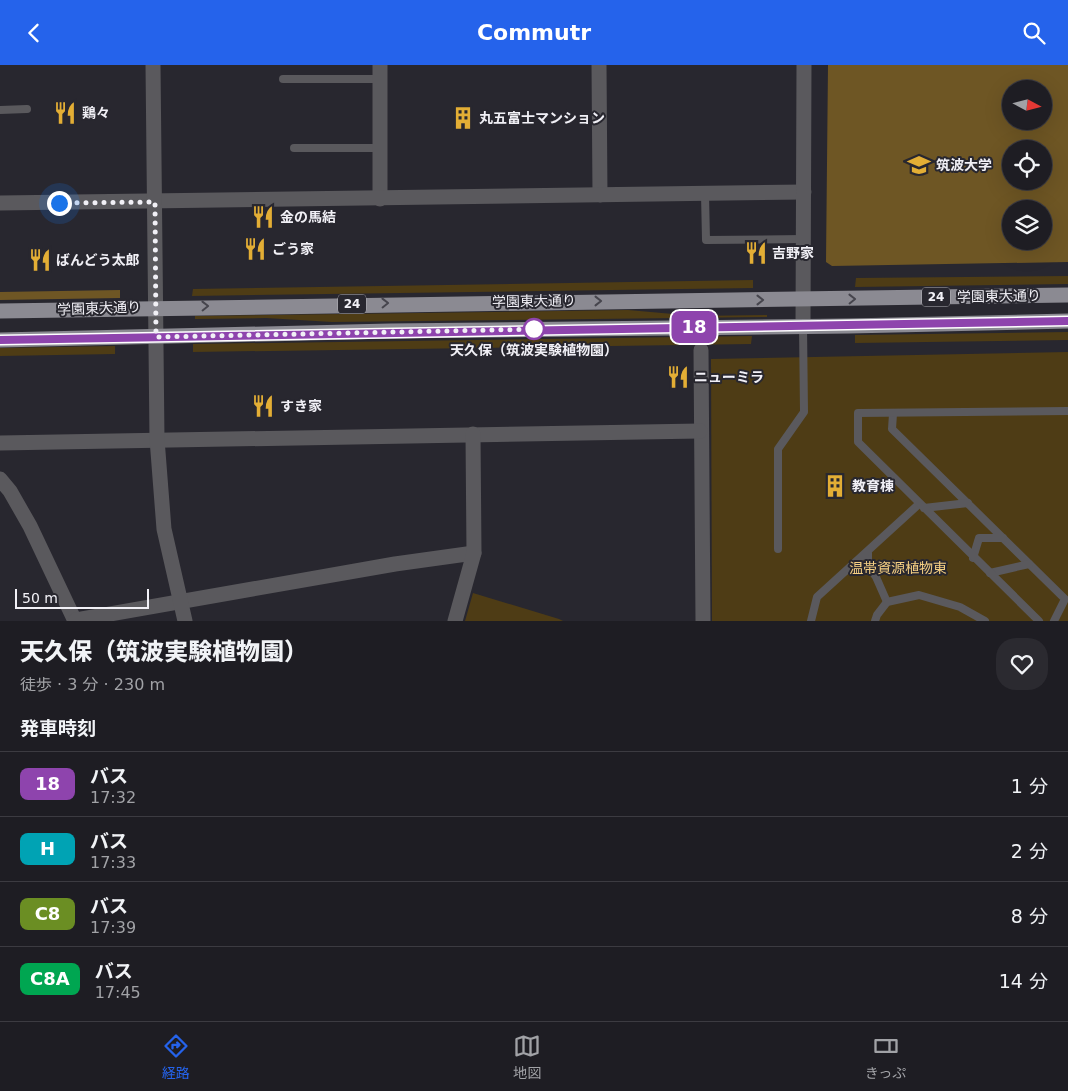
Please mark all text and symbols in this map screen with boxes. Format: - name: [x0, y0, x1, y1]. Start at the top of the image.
- icon: back: [20, 19, 48, 47]
- icon: search: [1020, 19, 1048, 47]
- text: Commutr: [477, 20, 591, 45]
- north arrow: [1002, 80, 1052, 130]
- map controls: [1002, 80, 1052, 250]
- restaurant icon: 鶏々: [52, 100, 78, 126]
- place label: 鶏々: [82, 105, 110, 121]
- building icon: 丸五富士マンション: [450, 105, 476, 131]
- place label: 丸五富士マンション: [479, 110, 605, 126]
- button: locate: [1002, 140, 1052, 190]
- school or university icon: 筑波大学: [906, 152, 932, 178]
- place label: 筑波大学: [936, 157, 992, 173]
- your location: [47, 191, 72, 216]
- button: layers: [1002, 200, 1052, 250]
- restaurant icon: 金の馬結: [250, 204, 276, 230]
- place label: 金の馬結: [280, 209, 336, 225]
- restaurant icon: ごう家: [242, 236, 268, 262]
- restaurant icon: 吉野家: [743, 240, 769, 266]
- place label: ごう家: [272, 241, 314, 257]
- place label: 吉野家: [772, 245, 814, 261]
- restaurant icon: ばんどう太郎: [27, 247, 53, 273]
- place label: ばんどう太郎: [56, 252, 140, 268]
- road number: 24: [922, 287, 950, 307]
- street label: 学園東大通り: [957, 287, 1041, 305]
- street label: 学園東大通り: [492, 292, 576, 310]
- one-way arrow: [848, 294, 856, 304]
- road number: 24: [338, 295, 366, 313]
- one-way arrow: [756, 295, 764, 305]
- one-way arrow: [594, 296, 602, 306]
- one-way arrow: [382, 298, 389, 308]
- street label: 学園東大通り: [57, 299, 141, 317]
- one-way arrow: [202, 301, 209, 311]
- line badge: 18: [672, 311, 716, 343]
- text: 18: [681, 316, 707, 337]
- marker: 天久保（筑波実験植物園）: [523, 318, 545, 340]
- place label: 天久保（筑波実験植物園）: [450, 342, 618, 358]
- restaurant icon: ニューミラ: [665, 364, 691, 390]
- place label: ニューミラ: [694, 369, 764, 385]
- restaurant icon: すき家: [250, 393, 276, 419]
- place label: すき家: [280, 398, 322, 414]
- building icon: 教育棟: [822, 473, 848, 499]
- place label: 教育棟: [852, 478, 894, 494]
- park label: 温帯資源植物東: [849, 560, 947, 576]
- scale bar: [15, 586, 149, 609]
- text: 50 m: [22, 590, 58, 606]
- text: 天久保（筑波実験植物園）: [20, 638, 308, 666]
- button: heart: [996, 638, 1048, 690]
- text: 徒歩 · 3 分 · 230 m: [20, 675, 165, 694]
- text: 発車時刻: [20, 717, 96, 739]
- text: バス: [90, 765, 128, 787]
- text: 18: [35, 773, 60, 794]
- text: 1 分: [1011, 775, 1048, 797]
- text: 17:32: [90, 788, 136, 807]
- text: バス: [90, 830, 128, 852]
- text: H: [40, 838, 55, 859]
- text: 2 分: [1011, 840, 1048, 862]
- text: 17:33: [90, 853, 136, 872]
- text: バス: [90, 895, 128, 917]
- text: C8: [35, 903, 60, 924]
- text: 8 分: [1011, 905, 1048, 927]
- text: 17:39: [90, 918, 136, 937]
- text: バス: [95, 960, 133, 982]
- text: C8A: [30, 968, 70, 989]
- text: 14 分: [999, 970, 1048, 992]
- text: 17:45: [95, 983, 141, 1002]
- tab: 経路: [162, 1032, 190, 1082]
- tab: 地図: [513, 1032, 541, 1082]
- tab: きっぷ: [865, 1032, 906, 1082]

